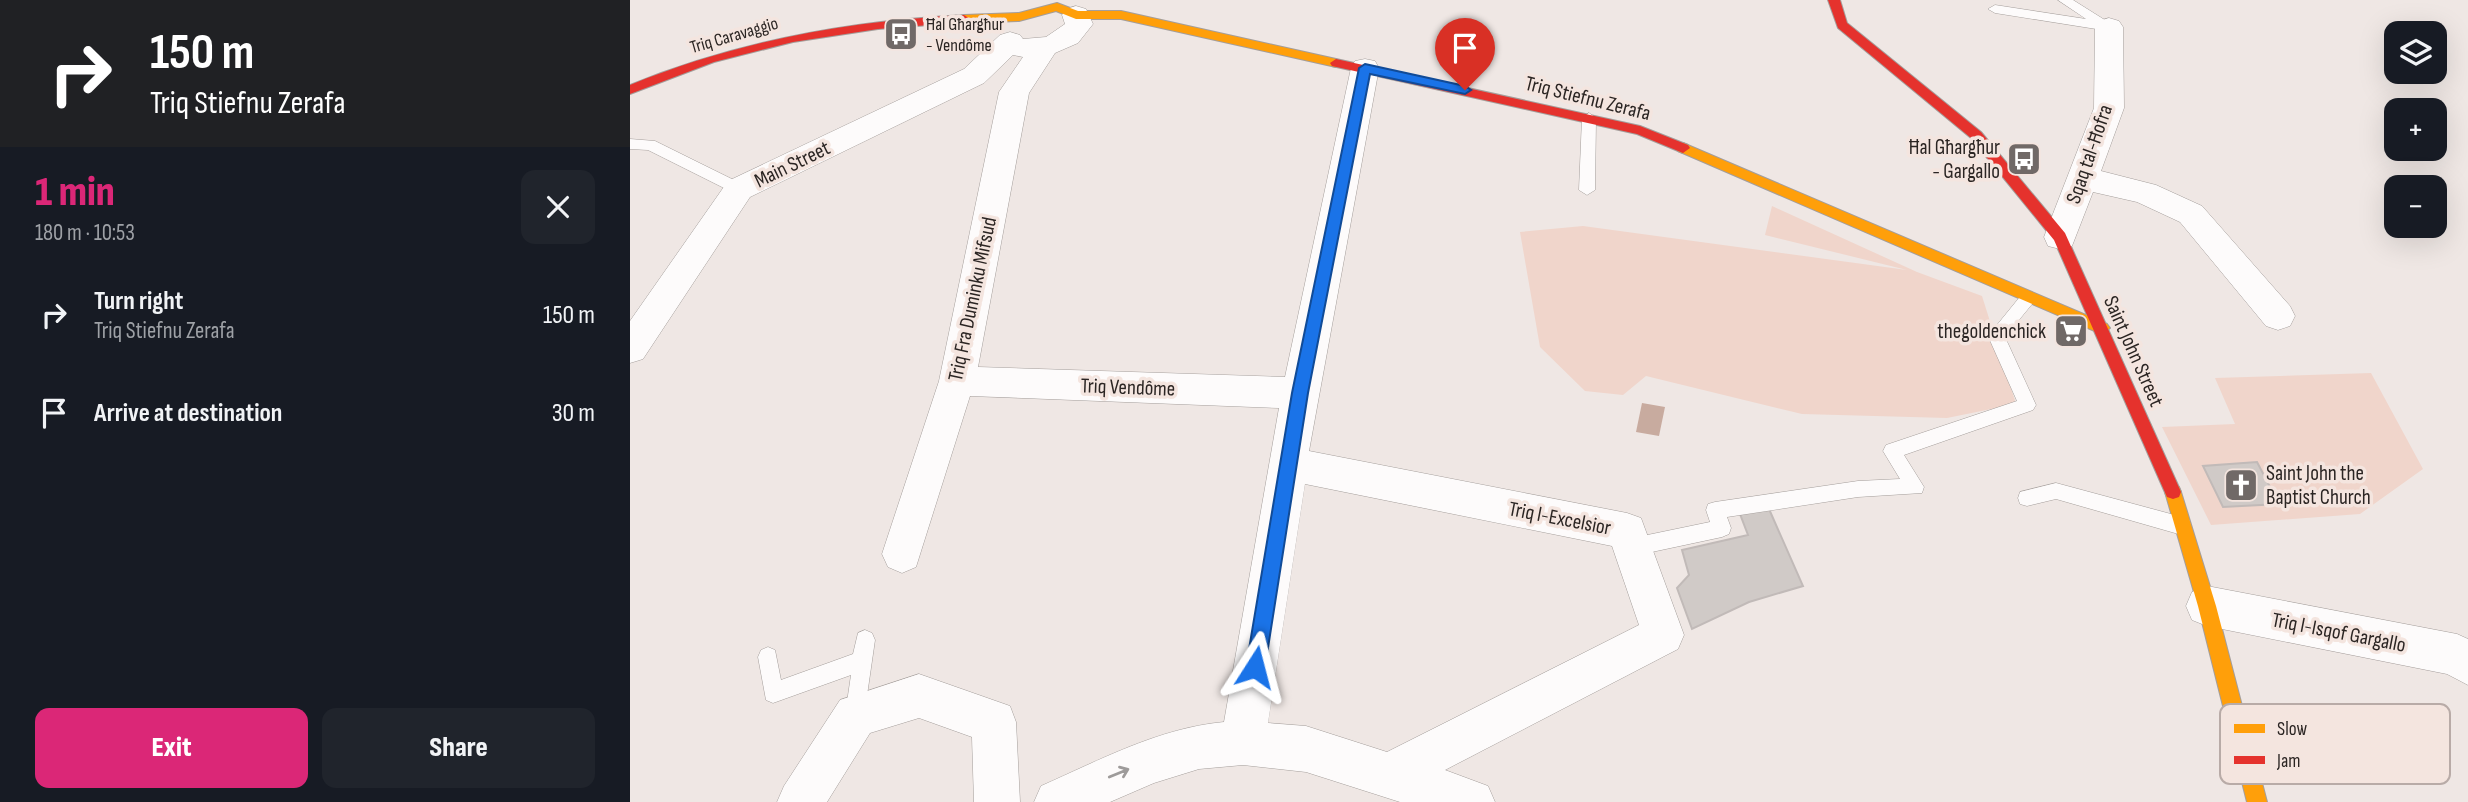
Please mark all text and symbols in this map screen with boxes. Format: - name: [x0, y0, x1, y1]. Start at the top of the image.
- street label: Triq Caravaggio: [688, 13, 781, 58]
- place label: Ħal Għargħur - Vendôme: [926, 14, 1004, 56]
- bus stop icon: Ħal Għargħur - Vendôme: [882, 15, 920, 53]
- pin: [1435, 18, 1495, 90]
- map controls: [2384, 21, 2447, 238]
- button: layers: [2384, 21, 2447, 84]
- text: 150 m: [150, 24, 254, 83]
- icon: right: [35, 28, 126, 119]
- icon: arrive: [1446, 29, 1484, 67]
- street label: Triq Stiefnu Zerafa: [1523, 71, 1653, 126]
- text: Triq Stiefnu Zerafa: [150, 84, 346, 123]
- button: +: [2384, 98, 2447, 161]
- street label: Sqaq tal-Ħofra: [2061, 101, 2118, 207]
- street label: Main Street: [750, 135, 834, 193]
- place label: Ħal Għargħur - Gargallo: [1909, 135, 2000, 184]
- bus stop icon: Ħal Għargħur - Gargallo: [2005, 140, 2043, 178]
- text: 1 min: [35, 167, 115, 218]
- button: close: [521, 170, 595, 244]
- button: −: [2384, 175, 2447, 238]
- street label: Triq Fra Duminku Mifsud: [943, 215, 1002, 383]
- text: 180 m · 10:53: [35, 219, 135, 247]
- text: Turn right: [94, 286, 183, 317]
- street label: Saint John Street: [2098, 292, 2169, 410]
- icon: right: [35, 296, 73, 334]
- text: 150 m: [543, 300, 595, 331]
- supermarket icon: thegoldenchick: [2052, 312, 2090, 350]
- text: Triq Stiefnu Zerafa: [94, 317, 235, 345]
- place label: thegoldenchick: [1937, 319, 2046, 344]
- street label: Triq Vendôme: [1080, 373, 1176, 402]
- icon: arrive: [35, 394, 73, 432]
- text: Arrive at destination: [94, 398, 282, 429]
- text: 30 m: [552, 398, 595, 429]
- place label: Saint John the Baptist Church: [2266, 461, 2371, 510]
- church icon: Saint John the Baptist Church: [2222, 466, 2260, 504]
- street label: Triq l-Excelsior: [1507, 496, 1613, 541]
- street label: Triq l-Isqof Gargallo: [2270, 607, 2408, 658]
- position arrow: [1218, 630, 1292, 704]
- legend: [2220, 704, 2450, 784]
- button: Exit: [35, 708, 308, 788]
- button: Share: [322, 708, 595, 788]
- text: Slow: [2277, 718, 2307, 741]
- text: Jam: [2276, 750, 2300, 773]
- one-way arrow: [1108, 766, 1130, 779]

